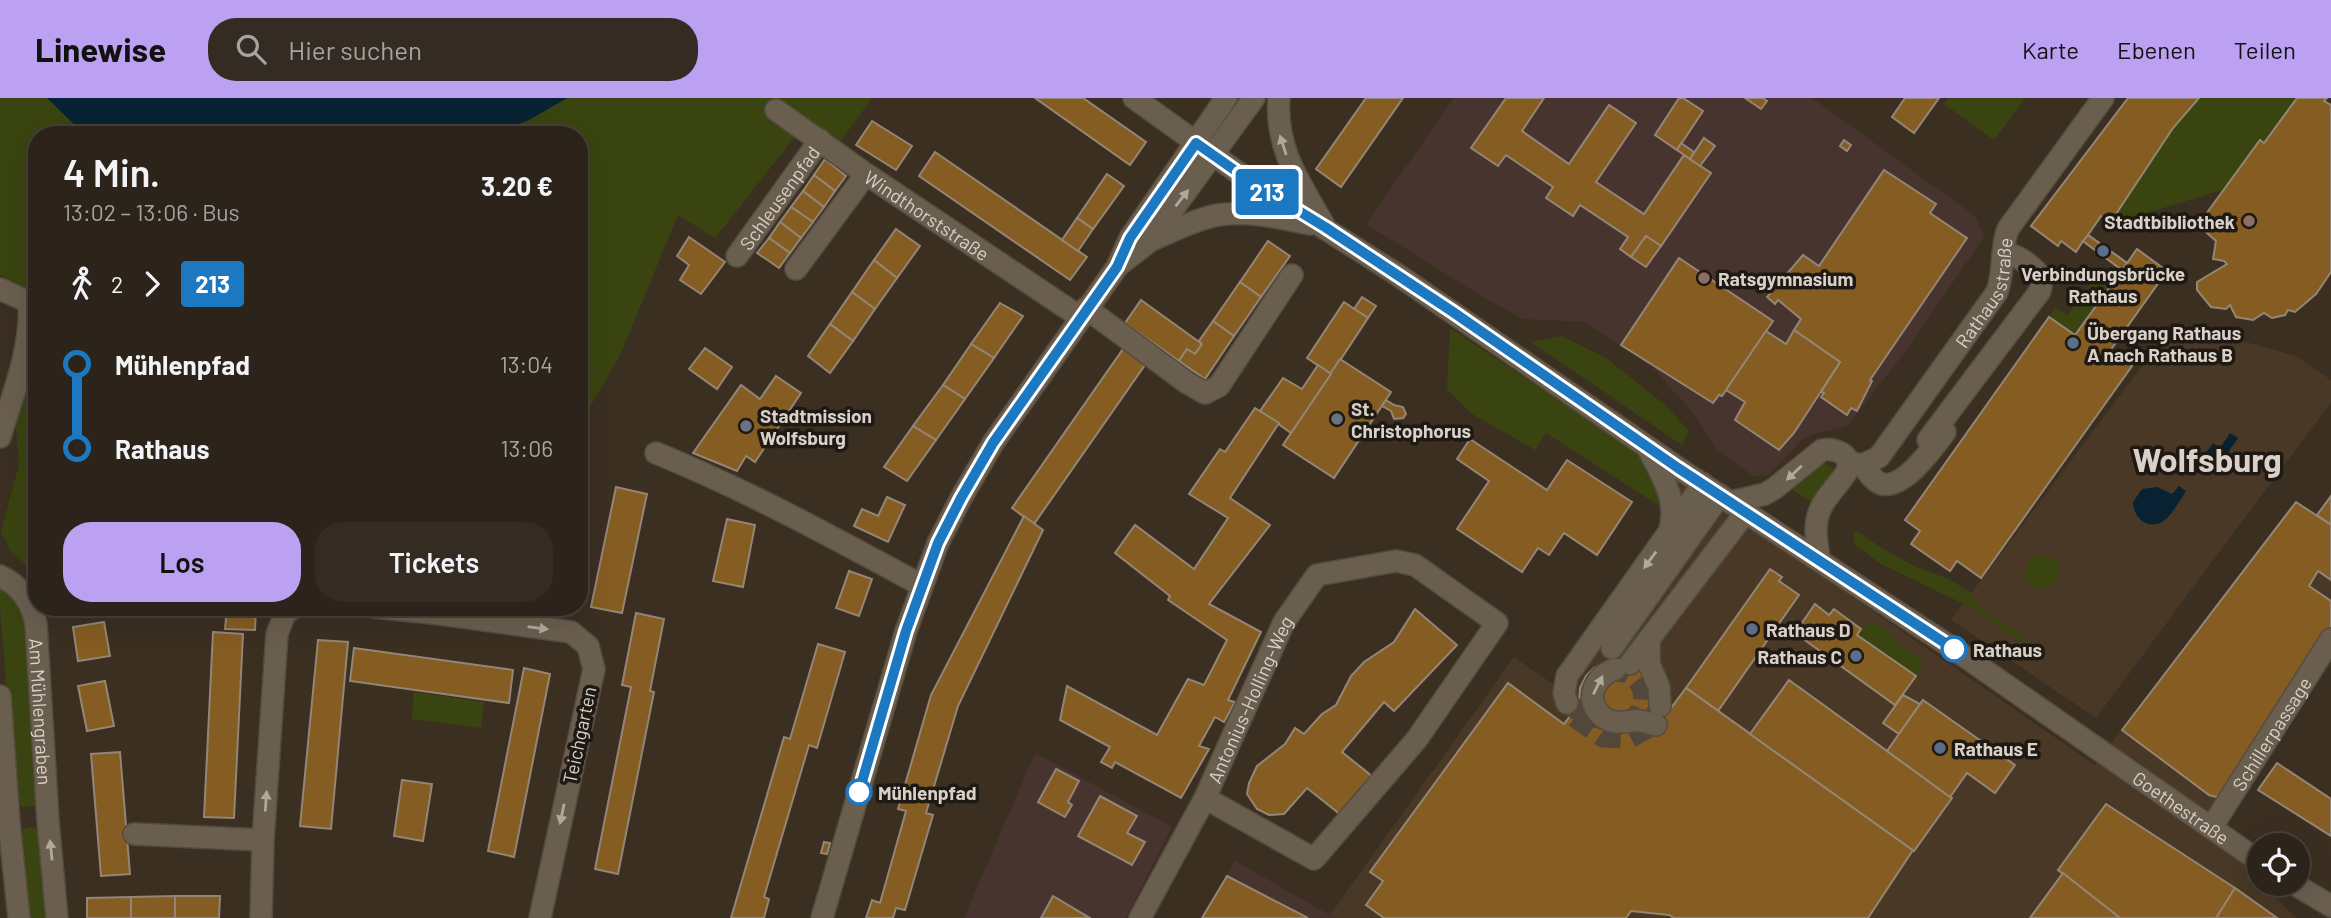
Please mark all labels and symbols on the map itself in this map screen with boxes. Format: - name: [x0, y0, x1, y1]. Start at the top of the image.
- one-way arrow: [1278, 134, 1288, 155]
- street label: Schleusenpfad: [734, 141, 824, 254]
- street label: Windthorststraße: [860, 165, 994, 265]
- line badge: 213: [1227, 169, 1307, 215]
- one-way arrow: [1174, 189, 1189, 207]
- place label: Stadtbibliothek: [2104, 210, 2235, 233]
- marker: Stadtbibliothek: [2241, 213, 2257, 229]
- street label: Rathausstraße: [1950, 235, 2017, 352]
- marker: Verbindungsbrücke Rathaus: [2095, 243, 2111, 259]
- place label: Verbindungsbrücke Rathaus: [2021, 262, 2185, 307]
- place label: Ratsgymnasium: [1718, 267, 1853, 290]
- marker: Ratsgymnasium: [1696, 270, 1712, 286]
- place label: Übergang Rathaus A nach Rathaus B: [2087, 321, 2241, 366]
- marker: Übergang Rathaus A nach Rathaus B: [2065, 335, 2081, 351]
- place label: St. Christophorus: [1351, 397, 1471, 442]
- place label: Stadtmission Wolfsburg: [760, 404, 872, 449]
- marker: St. Christophorus: [1329, 411, 1345, 427]
- marker: Stadtmission Wolfsburg: [738, 418, 754, 434]
- district label: Wolfsburg: [2132, 439, 2282, 479]
- one-way arrow: [1785, 465, 1803, 481]
- one-way arrow: [1643, 551, 1657, 569]
- street label: Antonius-Holling-Weg: [1202, 610, 1297, 786]
- place label: Rathaus D: [1766, 618, 1851, 641]
- marker: Rathaus D: [1744, 621, 1760, 637]
- one-way arrow: [527, 622, 549, 633]
- marker: Rathaus: [1941, 636, 1967, 662]
- street label: Am Mühlengraben: [25, 637, 57, 786]
- place label: Rathaus: [1973, 638, 2042, 661]
- place label: Rathaus C: [1758, 645, 1842, 668]
- marker: Rathaus C: [1848, 648, 1864, 664]
- street label: Schillerpassage: [2226, 672, 2316, 795]
- one-way arrow: [1592, 675, 1604, 695]
- street label: Teichgarten: [557, 684, 601, 786]
- place label: Rathaus E: [1954, 737, 2038, 760]
- marker: Rathaus E: [1932, 740, 1948, 756]
- street label: Goethestraße: [2129, 766, 2234, 849]
- marker: Mühlenpfad: [846, 779, 872, 805]
- place label: Mühlenpfad: [878, 781, 977, 804]
- one-way arrow: [261, 790, 272, 812]
- one-way arrow: [556, 803, 567, 825]
- one-way arrow: [45, 839, 56, 861]

